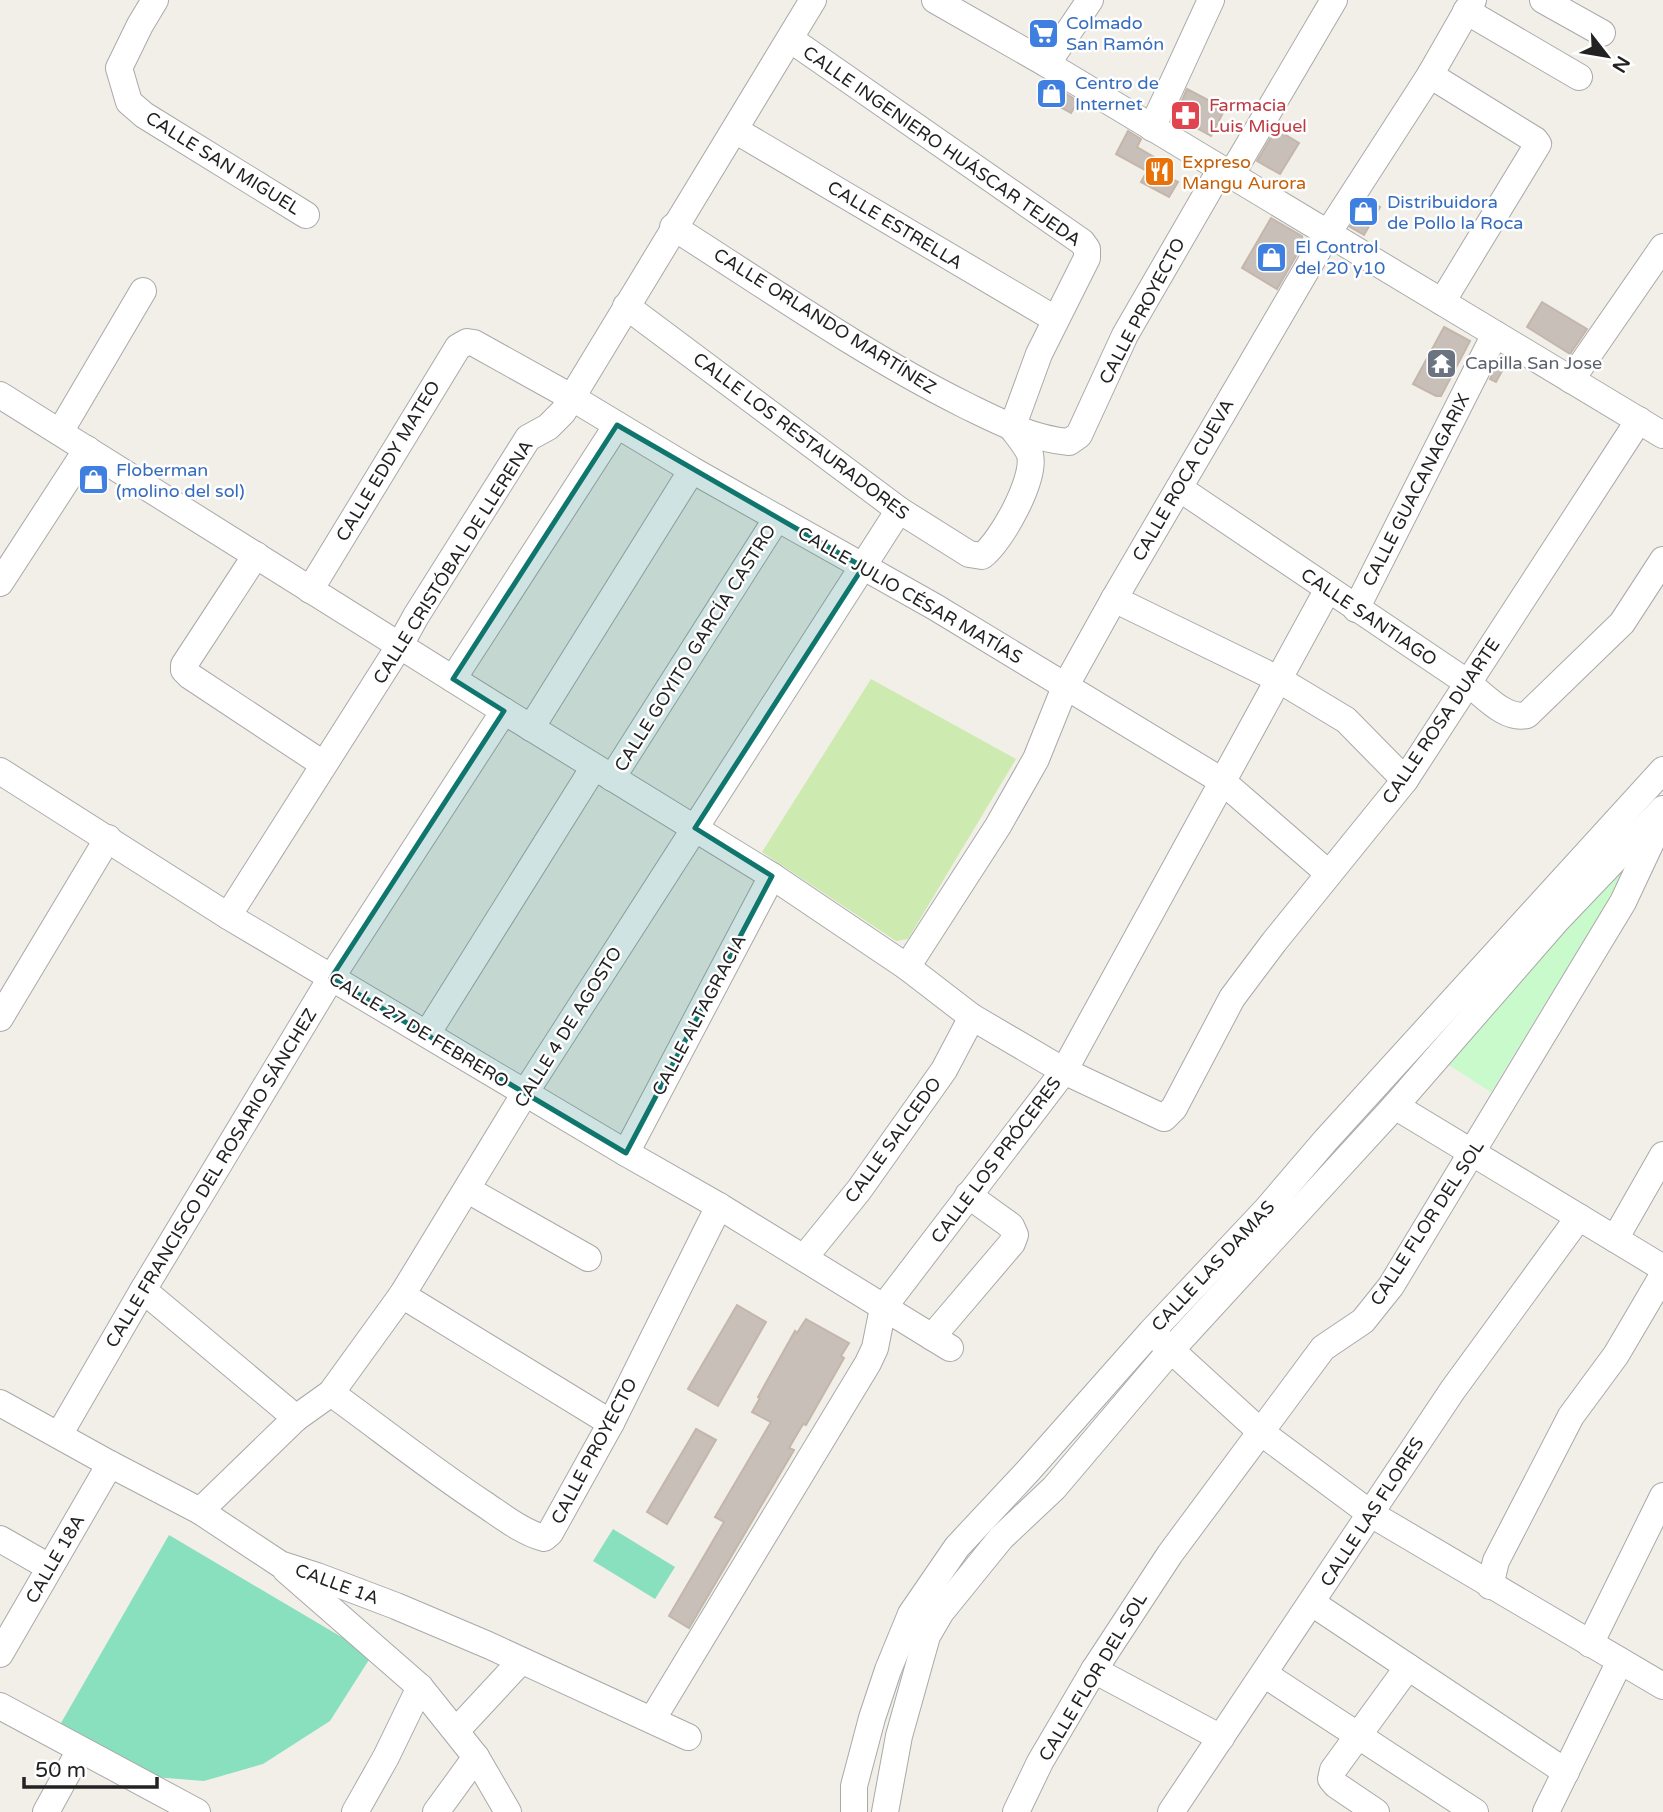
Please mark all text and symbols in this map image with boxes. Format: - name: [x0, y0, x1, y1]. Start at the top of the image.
- place label: Colmado San Ramón: [1066, 12, 1164, 55]
- supermarket icon: Colmado San Ramón: [1026, 16, 1060, 50]
- north arrow: [1572, 21, 1642, 91]
- street label: CALLE INGENIERO HUÁSCAR TEJEDA: [799, 41, 1085, 251]
- text: N: [1607, 52, 1634, 76]
- place label: Centro de Internet: [1075, 72, 1159, 115]
- shop icon: Centro de Internet: [1035, 76, 1069, 110]
- place label: Farmacia Luis Miguel: [1209, 94, 1307, 137]
- pharmacy icon: Farmacia Luis Miguel: [1169, 98, 1203, 132]
- street label: CALLE SAN MIGUEL: [142, 106, 305, 220]
- place label: Expreso Mangu Aurora: [1182, 151, 1306, 194]
- restaurant icon: Expreso Mangu Aurora: [1142, 155, 1176, 189]
- street label: CALLE ESTRELLA: [823, 176, 967, 274]
- place label: Distribuidora de Pollo la Roca: [1387, 191, 1523, 234]
- shop icon: Distribuidora de Pollo la Roca: [1347, 195, 1381, 229]
- street label: CALLE PROYECTO: [1094, 234, 1190, 388]
- place label: El Control del 20 y10: [1295, 236, 1385, 279]
- shop icon: El Control del 20 y10: [1255, 240, 1289, 274]
- street label: CALLE ORLANDO MARTÍNEZ: [710, 243, 940, 399]
- temple icon: Capilla San Jose: [1425, 346, 1459, 380]
- street label: CALLE LOS RESTAURADORES: [689, 348, 913, 524]
- place label: Capilla San Jose: [1465, 352, 1602, 374]
- street label: CALLE EDDY MATEO: [331, 377, 445, 545]
- street label: CALLE GUACANAGARIX: [1358, 390, 1474, 590]
- street label: CALLE ROCA CUEVA: [1128, 395, 1238, 565]
- street label: CALLE CRISTÓBAL DE LLERENA: [368, 436, 538, 688]
- place label: Floberman (molino del sol): [116, 459, 245, 502]
- shop icon: Floberman (molino del sol): [76, 463, 110, 497]
- street label: CALLE GOYITO GARCÍA CASTRO: [610, 520, 780, 776]
- street label: CALLE JULIO CÉSAR MATÍAS: [794, 521, 1026, 669]
- street label: CALLE SANTIAGO: [1297, 563, 1441, 671]
- street label: CALLE ROSA DUARTE: [1377, 634, 1505, 808]
- street label: CALLE ALTAGRACIA: [647, 931, 751, 1099]
- street label: CALLE 4 DE AGOSTO: [510, 943, 626, 1111]
- street label: CALLE 27 DE FEBRERO: [325, 967, 513, 1093]
- street label: CALLE FRANCISCO DEL ROSARIO SÁNCHEZ: [101, 1004, 321, 1352]
- street label: CALLE SALCEDO: [840, 1073, 946, 1207]
- street label: CALLE LOS PRÓCERES: [926, 1073, 1066, 1247]
- street label: CALLE FLOR DEL SOL: [1365, 1136, 1489, 1310]
- street label: CALLE LAS DAMAS: [1147, 1196, 1279, 1336]
- street label: CALLE PROYECTO: [546, 1374, 642, 1528]
- street label: CALLE LAS FLORES: [1316, 1433, 1428, 1591]
- street label: CALLE 18A: [21, 1511, 89, 1607]
- street label: CALLE 1A: [292, 1559, 382, 1609]
- street label: CALLE FLOR DEL SOL: [1034, 1588, 1152, 1765]
- scale bar: [24, 1745, 158, 1789]
- text: 50 m: [35, 1758, 86, 1783]

